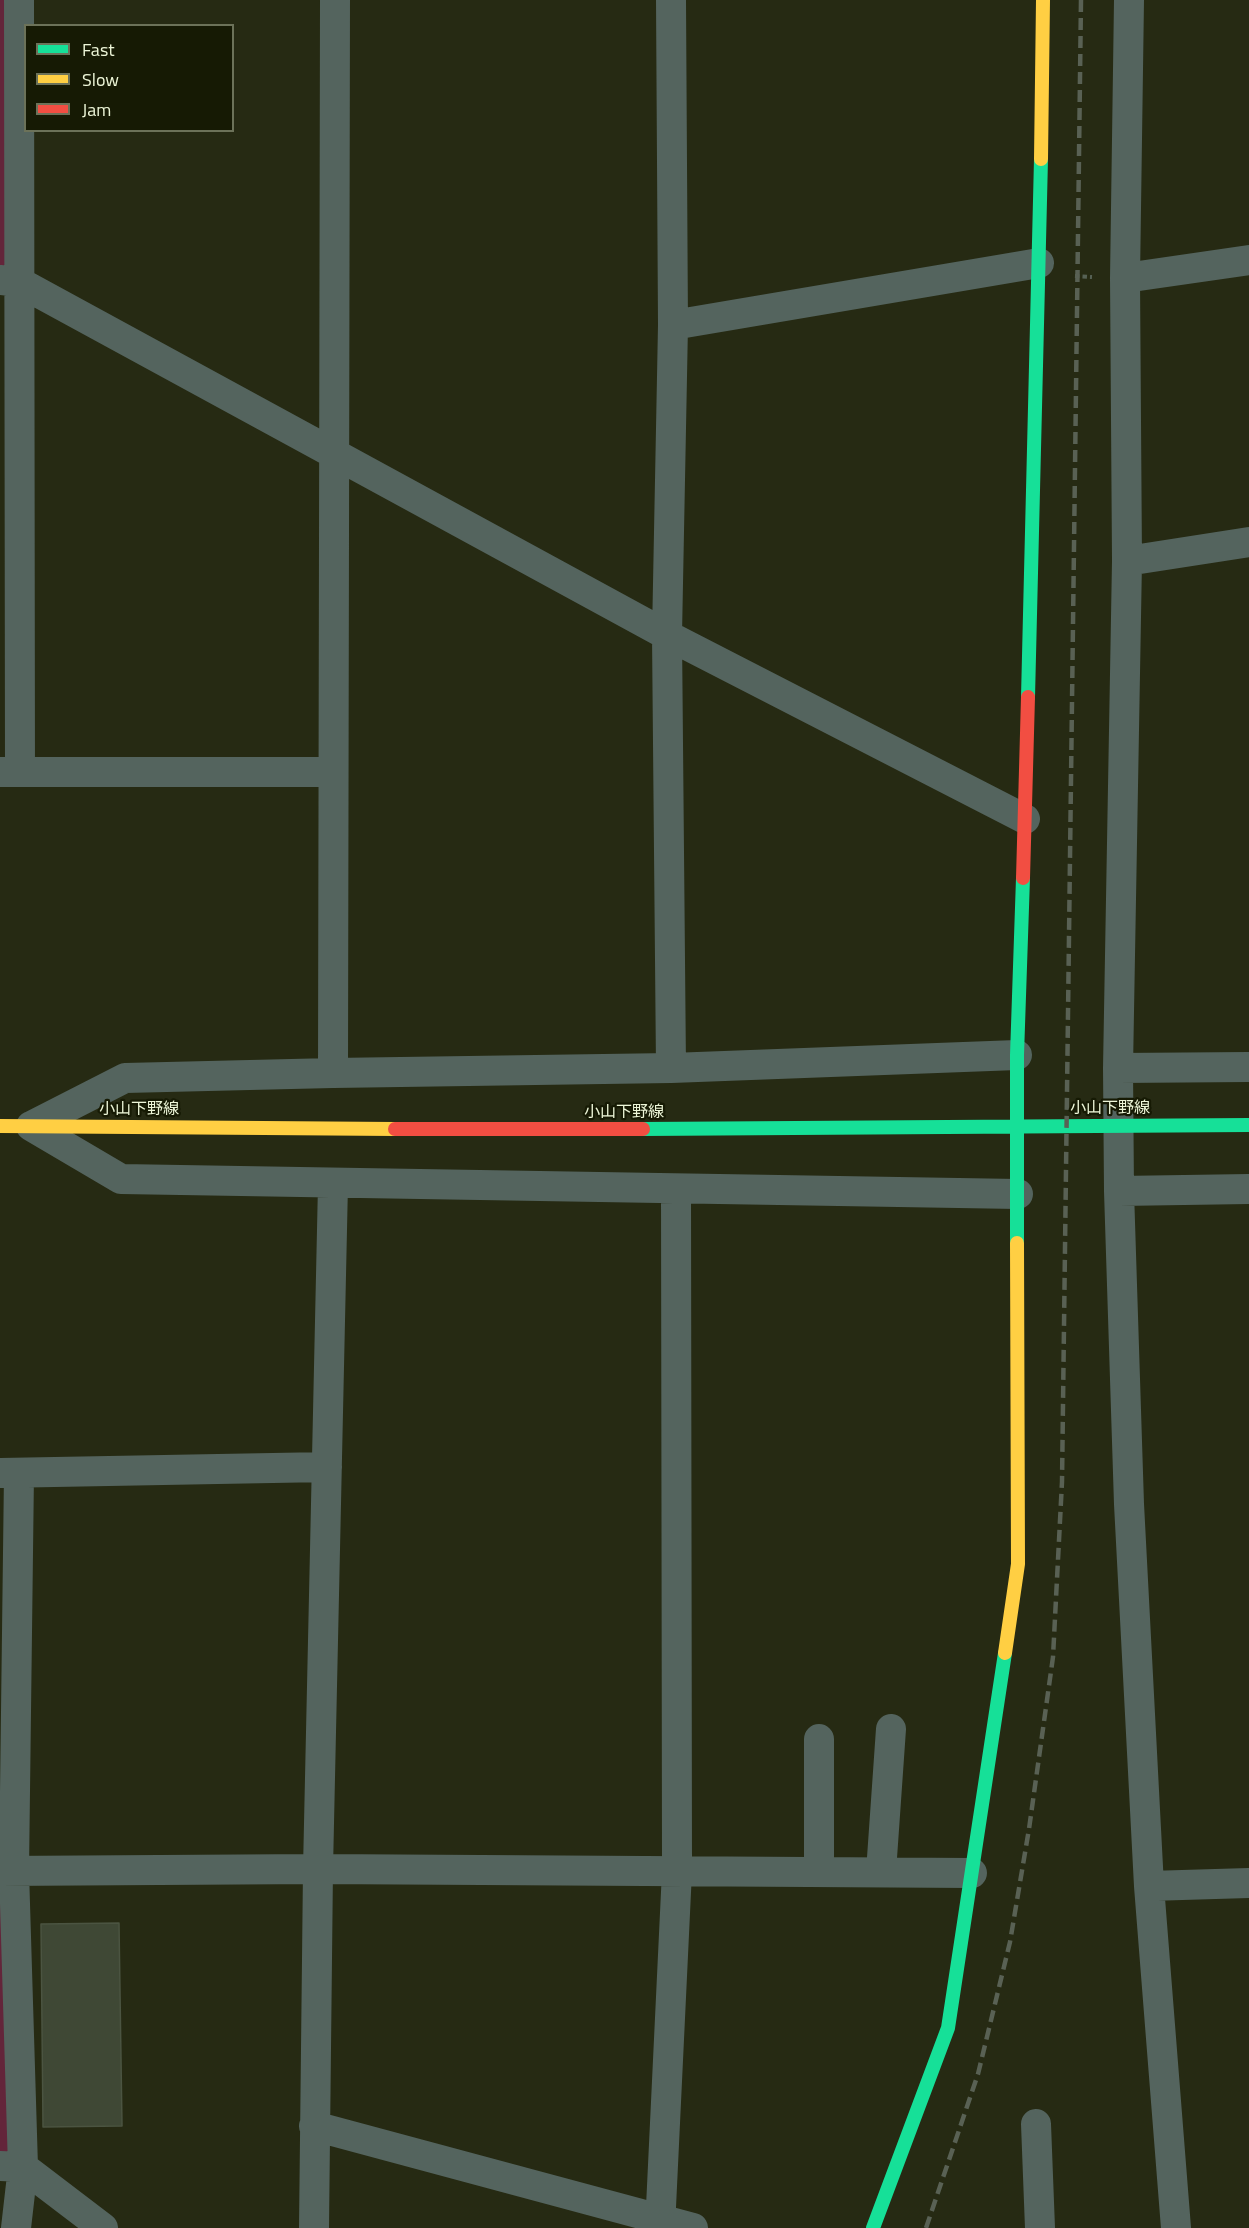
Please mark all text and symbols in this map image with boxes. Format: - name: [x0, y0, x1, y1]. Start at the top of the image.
- legend: [24, 24, 234, 132]
- text: Fast: [82, 36, 115, 63]
- text: Slow: [82, 66, 119, 93]
- text: Jam: [82, 96, 111, 123]
- street label: 小山下野線: [1070, 1099, 1150, 1119]
- street label: 小山下野線: [99, 1100, 179, 1120]
- street label: 小山下野線: [584, 1103, 664, 1123]

